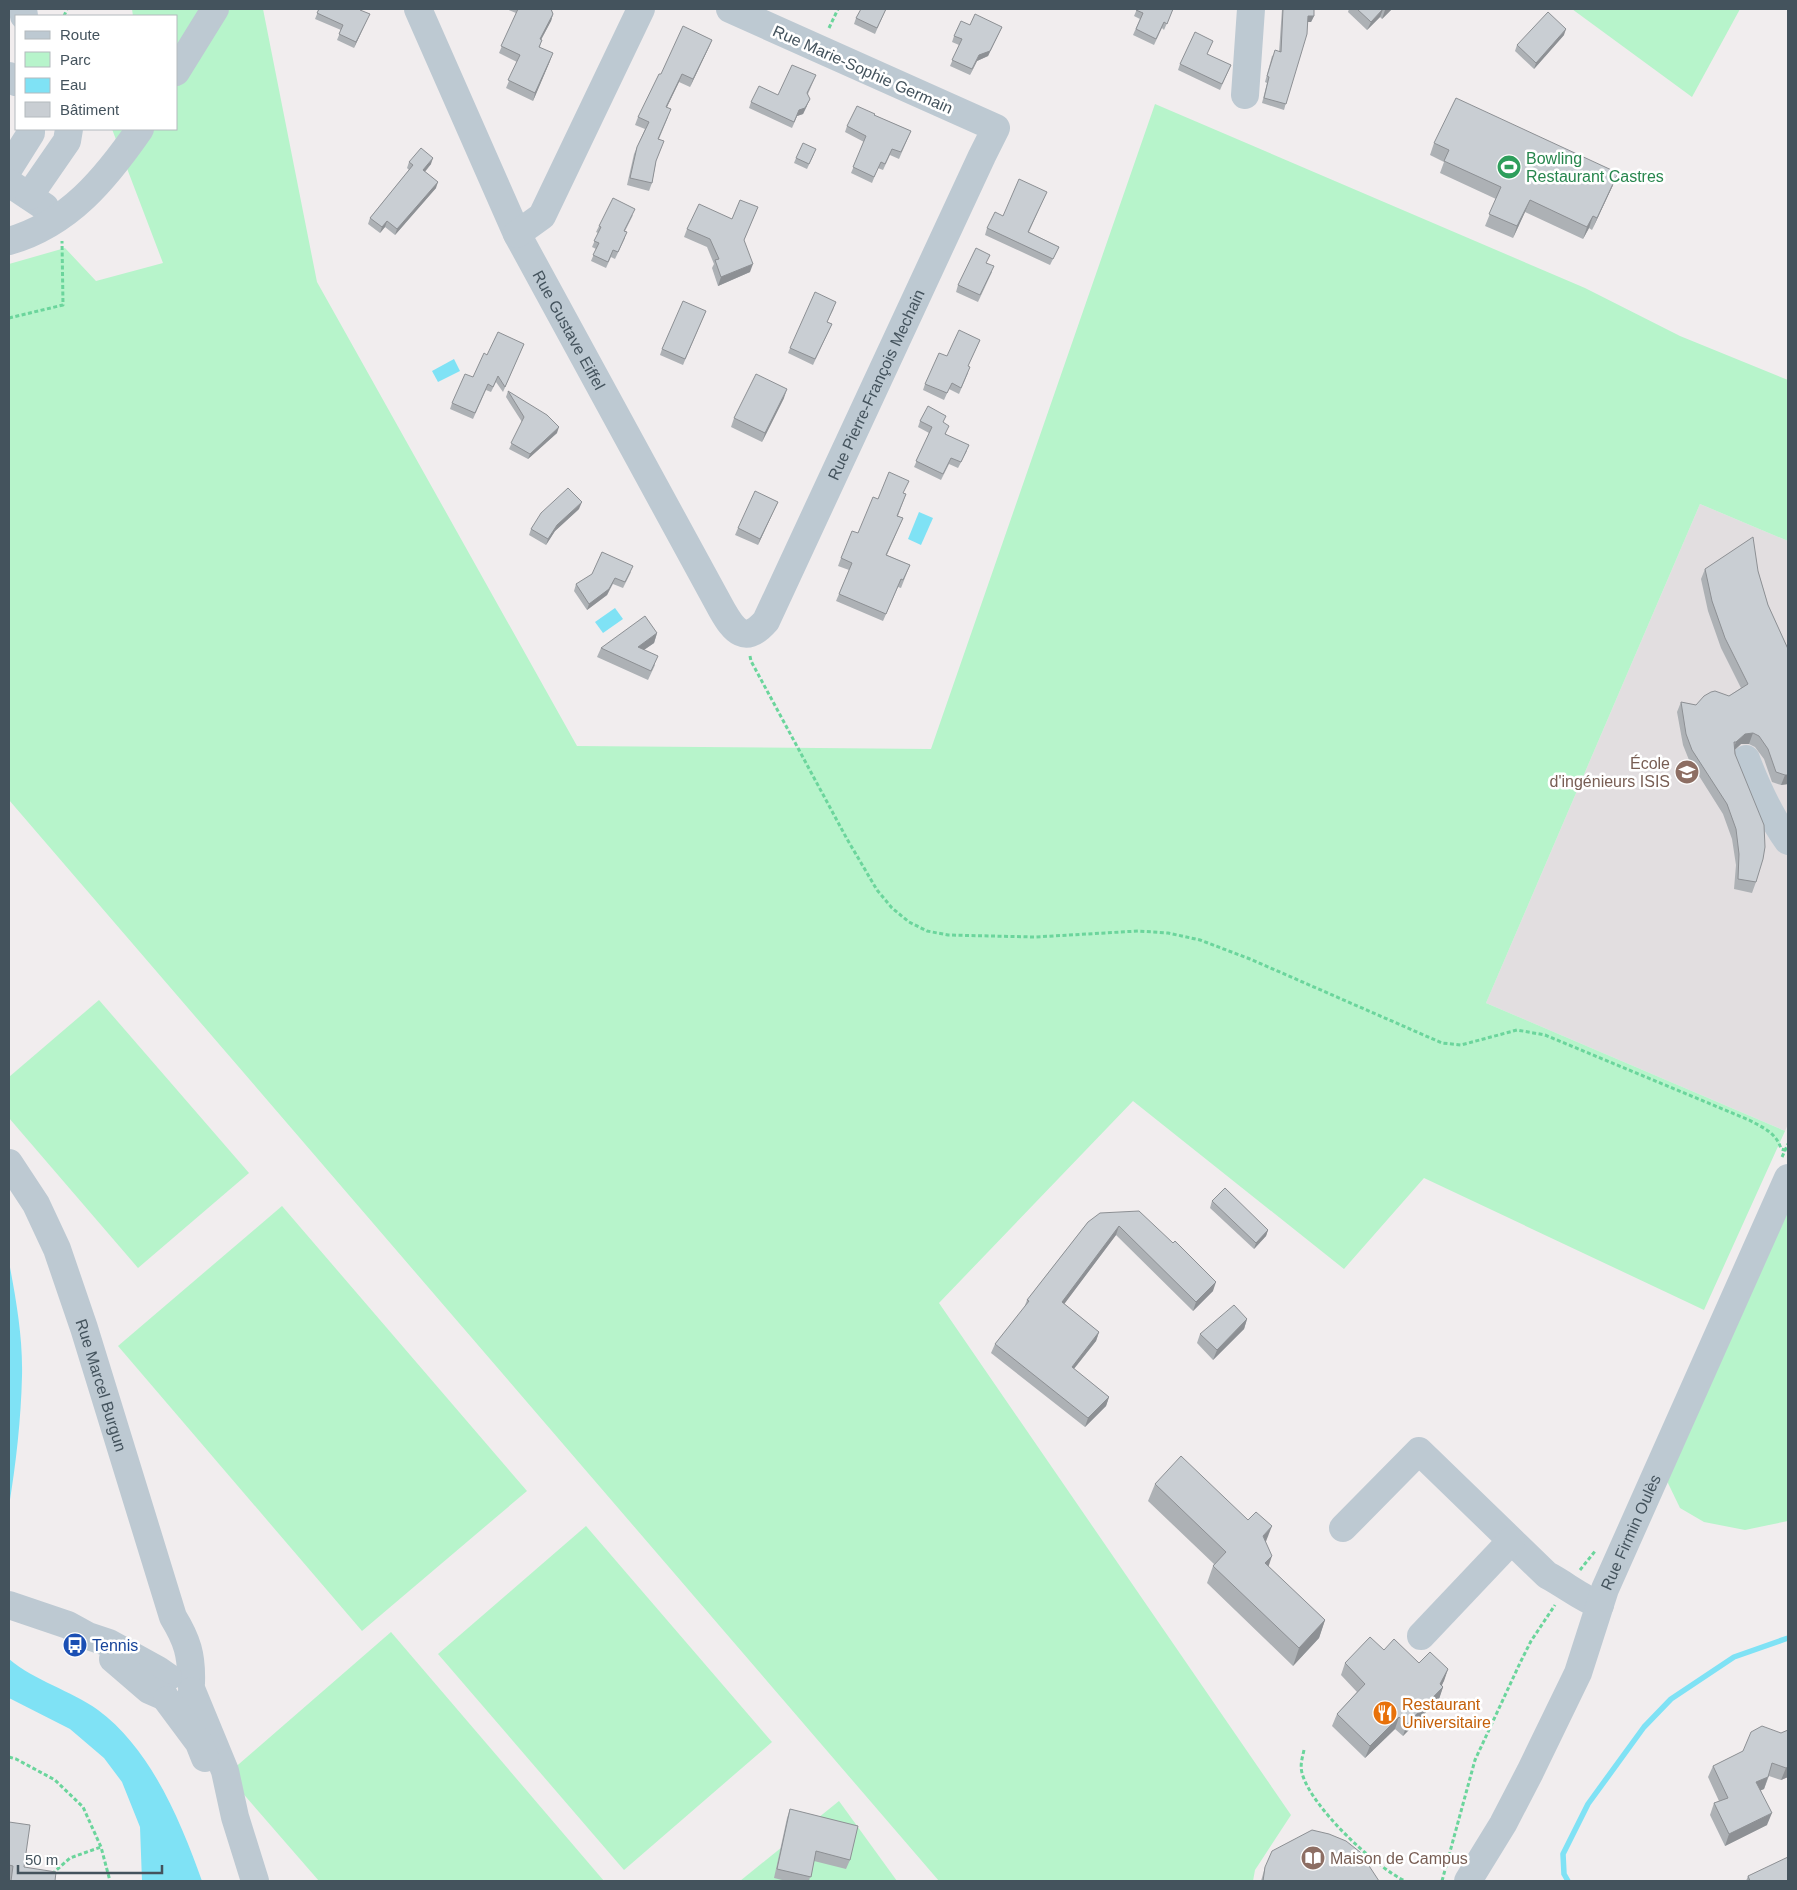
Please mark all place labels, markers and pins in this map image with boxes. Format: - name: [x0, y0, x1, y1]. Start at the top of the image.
- place label: Bowling Restaurant Castres: [1526, 150, 1664, 185]
- sports icon: Bowling Restaurant Castres: [1496, 154, 1522, 180]
- place label: École d'ingénieurs ISIS: [1550, 754, 1670, 790]
- school or university icon: École d'ingénieurs ISIS: [1674, 759, 1700, 785]
- bus stop icon: Tennis: [62, 1632, 88, 1658]
- place label: Tennis: [92, 1637, 138, 1654]
- place label: Restaurant Universitaire: [1402, 1696, 1491, 1731]
- restaurant icon: Restaurant Universitaire: [1372, 1700, 1398, 1726]
- library icon: Maison de Campus: [1300, 1845, 1326, 1871]
- place label: Maison de Campus: [1330, 1850, 1468, 1867]

